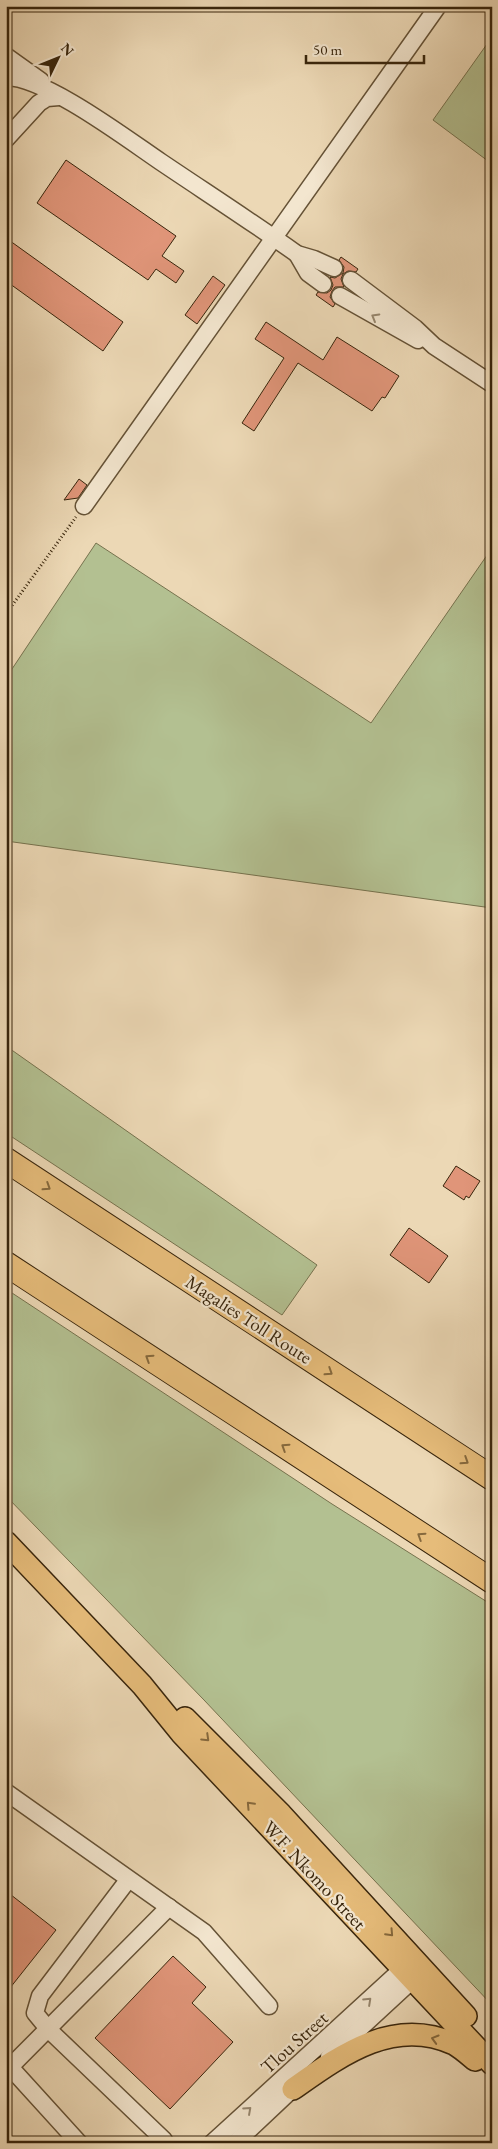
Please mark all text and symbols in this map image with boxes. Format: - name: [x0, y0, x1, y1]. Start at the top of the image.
- north arrow: [32, 32, 82, 82]
- scale bar: [306, 32, 423, 64]
- text: N: [57, 39, 78, 60]
- text: 50 m: [313, 40, 342, 59]
- one-way arrow: [371, 313, 380, 323]
- one-way arrow: [42, 1180, 51, 1190]
- street label: Magalies Toll Route: [181, 1269, 317, 1370]
- one-way arrow: [146, 1354, 155, 1364]
- one-way arrow: [324, 1365, 333, 1375]
- one-way arrow: [281, 1444, 291, 1453]
- one-way arrow: [460, 1454, 469, 1464]
- one-way arrow: [417, 1533, 427, 1542]
- one-way arrow: [201, 1732, 210, 1741]
- one-way arrow: [247, 1802, 256, 1811]
- street label: W.F. Nkomo Street: [257, 1815, 372, 1935]
- one-way arrow: [384, 1927, 393, 1936]
- one-way arrow: [363, 1998, 372, 2007]
- street label: Tlou Street: [255, 2006, 333, 2079]
- one-way arrow: [432, 2035, 440, 2045]
- one-way arrow: [243, 2107, 252, 2116]

